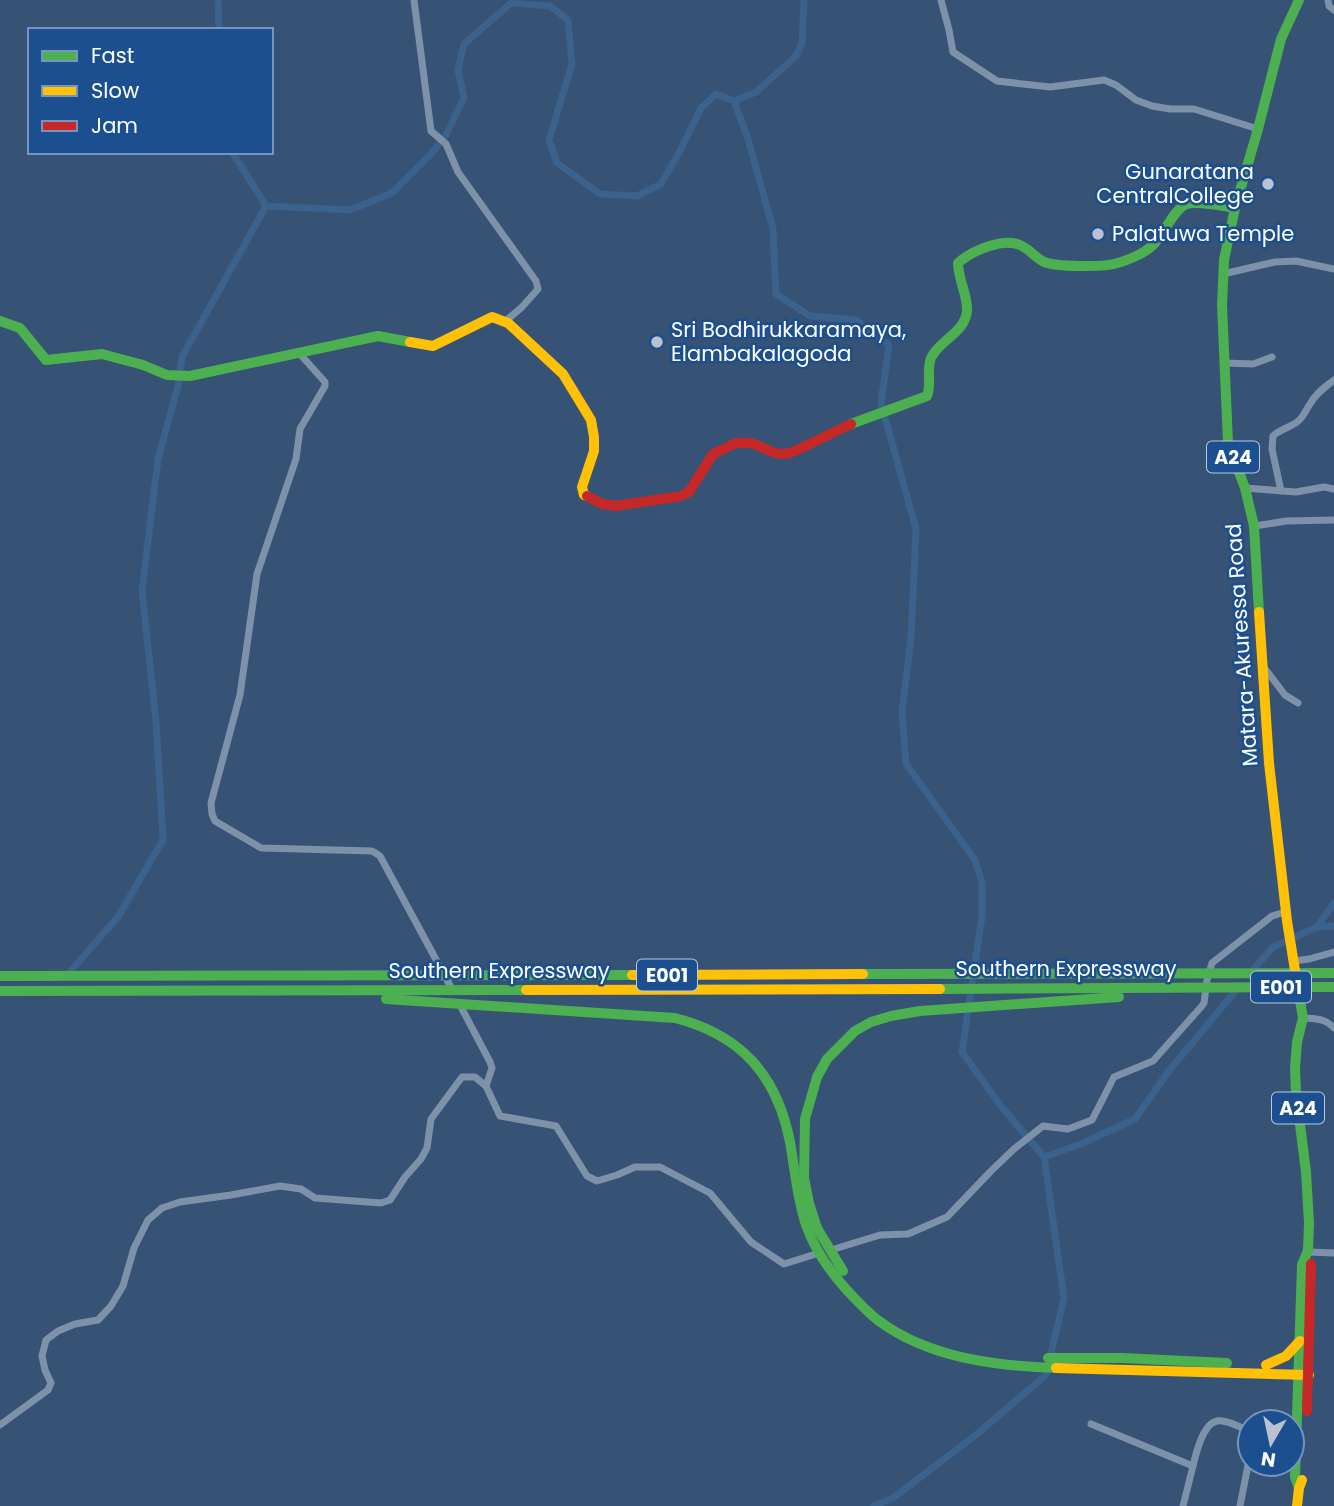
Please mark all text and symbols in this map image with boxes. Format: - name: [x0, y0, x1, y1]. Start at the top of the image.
- legend: [28, 28, 273, 154]
- text: Fast: [91, 41, 134, 70]
- text: Slow: [91, 76, 139, 105]
- text: Jam: [91, 111, 138, 140]
- place label: Gunaratana CentralCollege: [1096, 157, 1254, 210]
- marker: Gunaratana CentralCollege: [1260, 176, 1276, 192]
- place label: Palatuwa Temple: [1112, 219, 1294, 248]
- marker: Palatuwa Temple: [1090, 226, 1106, 242]
- place label: Sri Bodhirukkaramaya, Elambakalagoda: [671, 315, 906, 368]
- marker: Sri Bodhirukkaramaya, Elambakalagoda: [649, 334, 665, 350]
- road number: A24: [1207, 442, 1259, 472]
- street label: Matara-Akuressa Road: [1219, 523, 1264, 767]
- street label: Southern Expressway: [955, 954, 1177, 983]
- street label: Southern Expressway: [388, 956, 610, 985]
- road number: E001: [637, 959, 697, 990]
- road number: E001: [1251, 972, 1311, 1002]
- road number: A24: [1272, 1092, 1324, 1124]
- north arrow: [1236, 1408, 1306, 1478]
- text: N: [1259, 1445, 1278, 1474]

